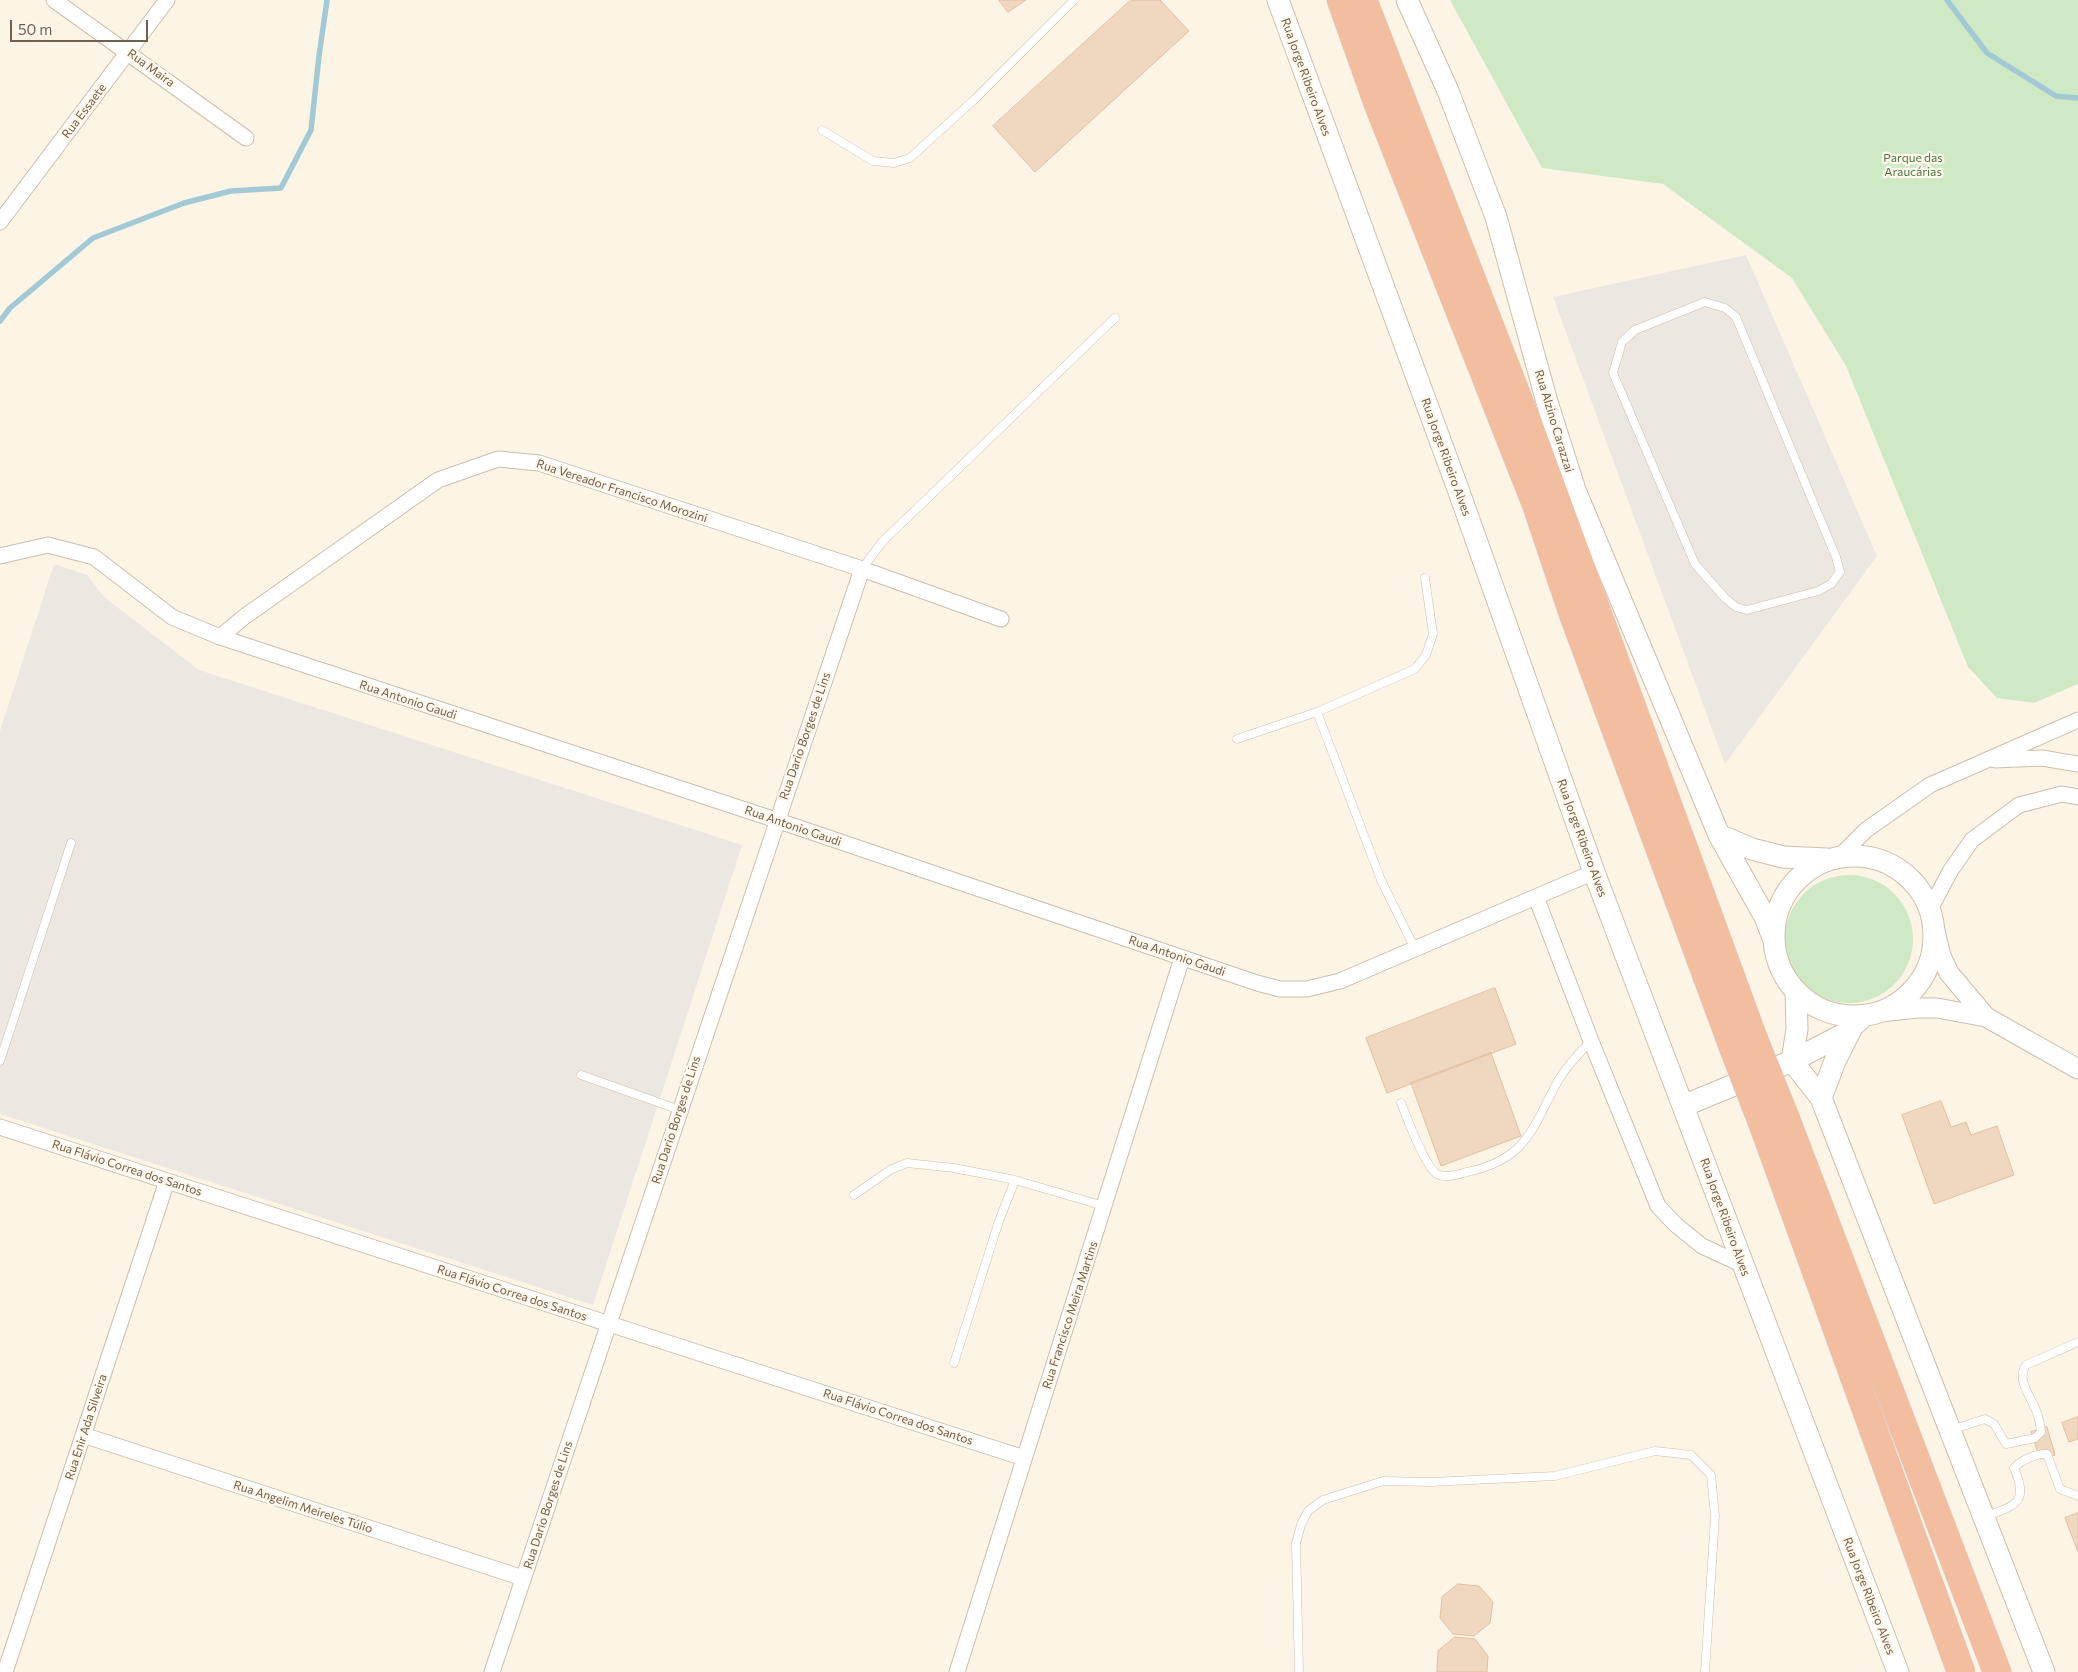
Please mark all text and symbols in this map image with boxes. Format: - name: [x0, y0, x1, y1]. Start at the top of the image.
- scale bar: [12, 10, 150, 42]
- street label: Rua Jorge Ribeiro Alves: [1278, 16, 1334, 138]
- text: 50 m: [18, 20, 52, 38]
- street label: Rua Maira: [125, 46, 177, 90]
- street label: Rua Essaete: [59, 81, 109, 141]
- park label: Parque das Araucárias: [1883, 151, 1943, 179]
- street label: Rua Alzino Carazzai: [1532, 368, 1576, 474]
- street label: Rua Jorge Ribeiro Alves: [1418, 396, 1474, 518]
- street label: Rua Vereador Francisco Morozini: [535, 456, 709, 526]
- street label: Rua Dario Borges de Lins: [776, 670, 834, 802]
- street label: Rua Antonio Gaudi: [357, 677, 459, 723]
- street label: Rua Jorge Ribeiro Alves: [1554, 777, 1610, 899]
- street label: Rua Antonio Gaudi: [743, 803, 843, 849]
- street label: Rua Antonio Gaudi: [1127, 933, 1227, 979]
- street label: Rua Dario Borges de Lins: [648, 1054, 704, 1186]
- street label: Rua Flávio Correa dos Santos: [50, 1137, 204, 1199]
- street label: Rua Jorge Ribeiro Alves: [1697, 1156, 1753, 1278]
- street label: Rua Francisco Meira Martins: [1039, 1239, 1101, 1391]
- street label: Rua Flávio Correa dos Santos: [435, 1262, 589, 1324]
- street label: Rua Enir Ada Silveira: [62, 1372, 110, 1482]
- street label: Rua Flávio Correa dos Santos: [821, 1386, 975, 1448]
- street label: Rua Dario Borges de Lins: [520, 1439, 576, 1571]
- street label: Rua Angelim Meireles Túlio: [232, 1478, 374, 1536]
- street label: Rua Jorge Ribeiro Alves: [1840, 1535, 1898, 1657]

